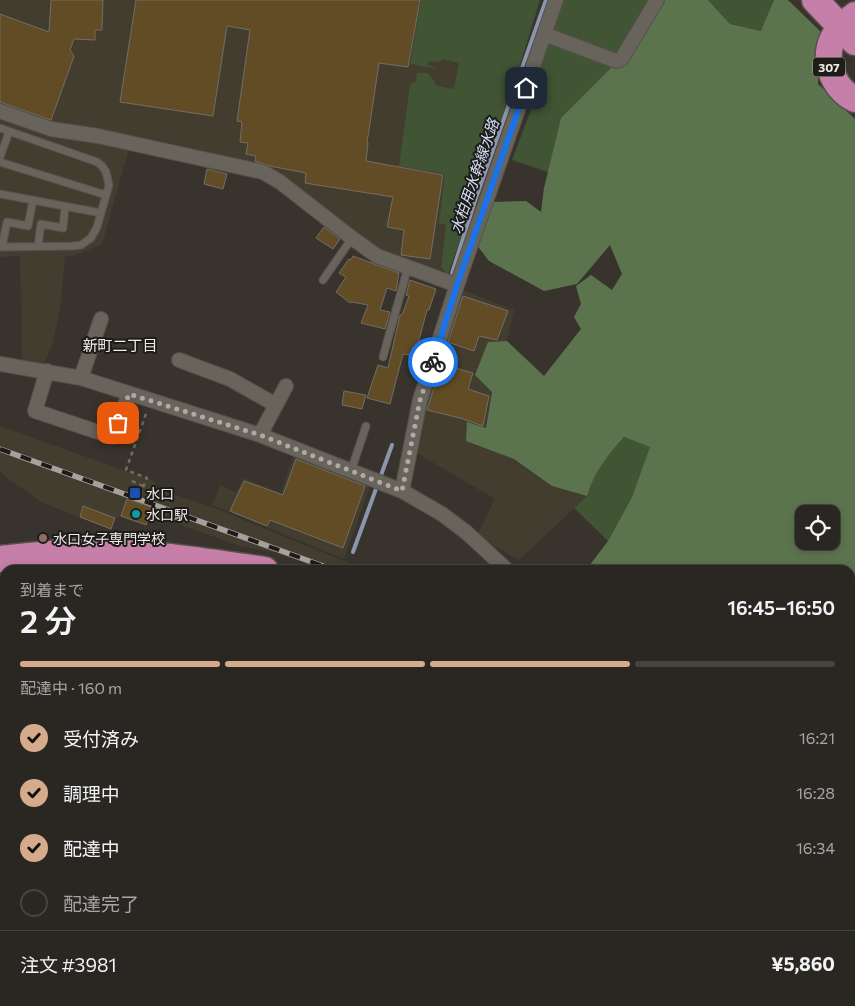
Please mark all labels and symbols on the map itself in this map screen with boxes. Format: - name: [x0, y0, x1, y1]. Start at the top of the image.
- road number: 307: [813, 58, 845, 76]
- pin: [505, 67, 547, 109]
- water label: 水柏用水幹線水路: [446, 114, 503, 236]
- district label: 新町二丁目: [82, 336, 158, 354]
- courier: [408, 337, 458, 387]
- pin: [97, 402, 139, 444]
- place label: 水口: [146, 485, 174, 502]
- marker: 水口: [128, 486, 142, 500]
- place label: 水口駅: [146, 506, 188, 523]
- marker: 水口駅: [130, 508, 142, 520]
- place label: 水口女子専門学校: [53, 530, 165, 547]
- marker: 水口女子専門学校: [37, 532, 49, 544]

